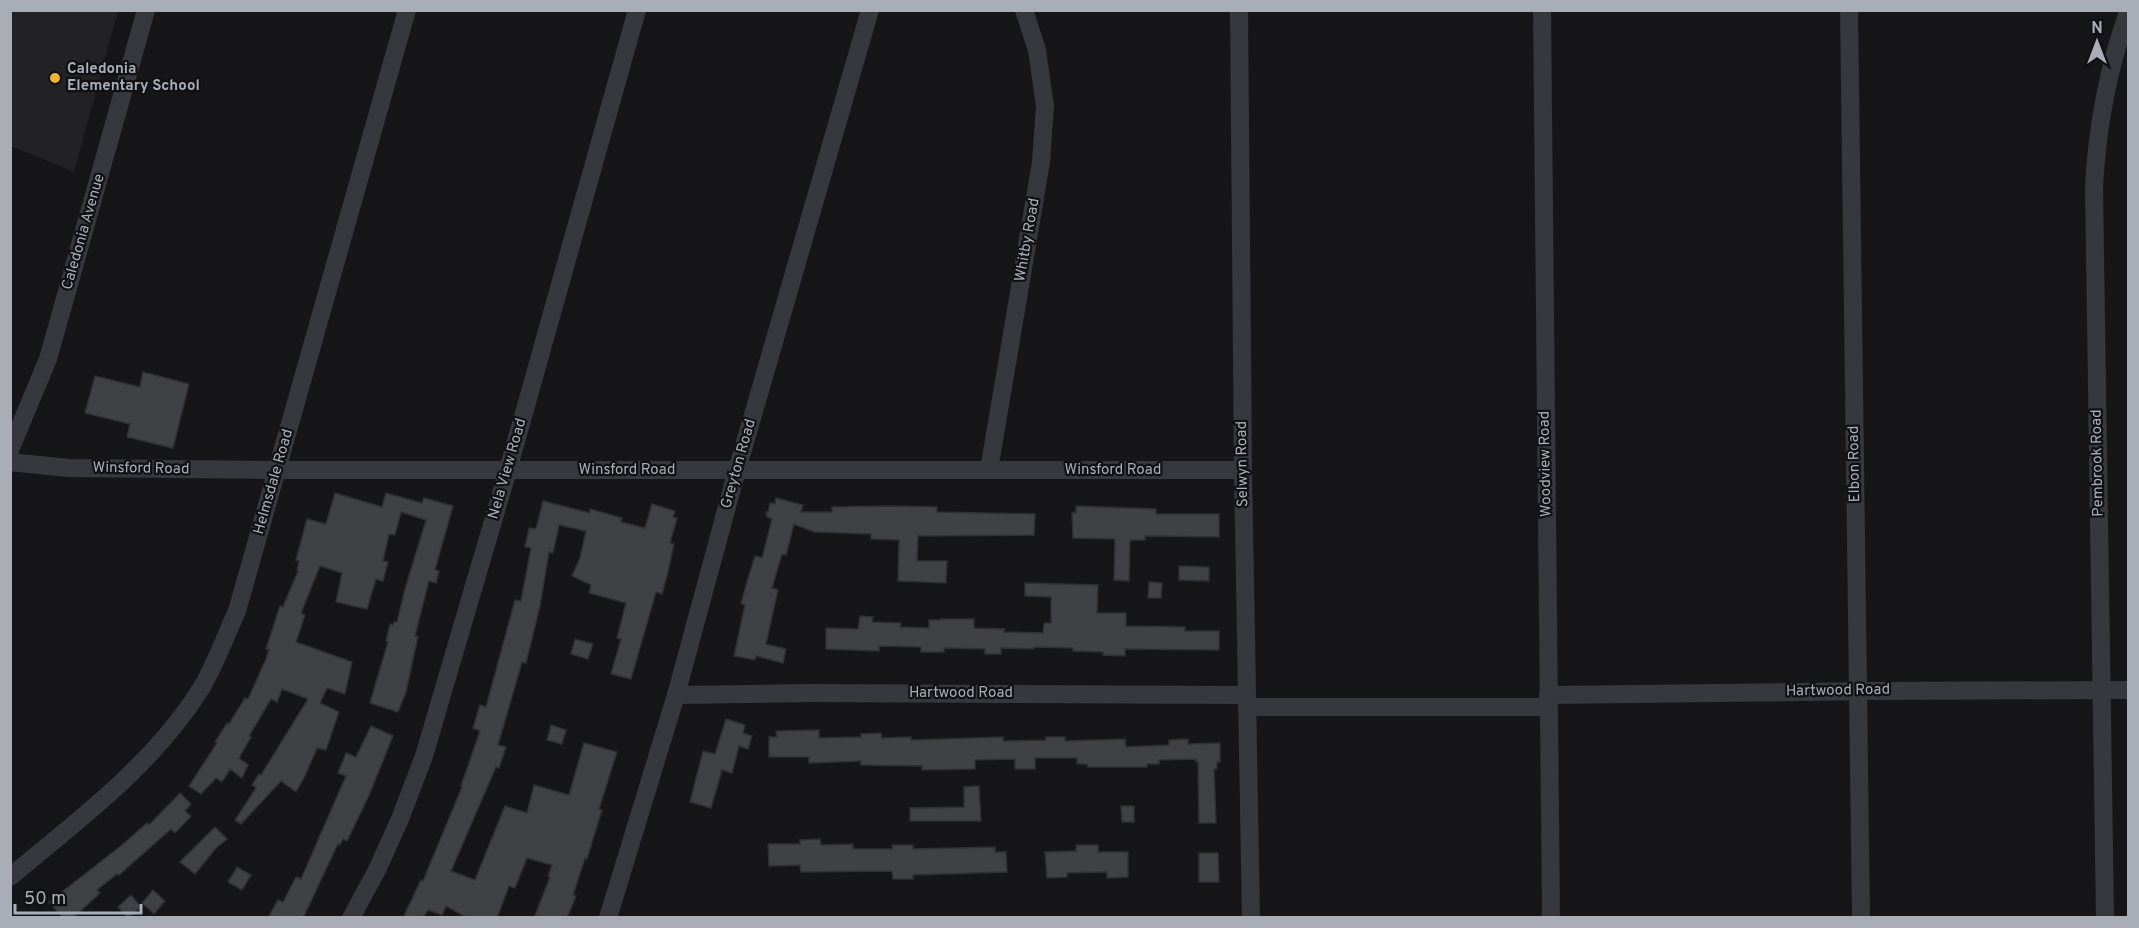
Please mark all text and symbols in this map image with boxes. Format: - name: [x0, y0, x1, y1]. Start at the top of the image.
- north arrow: [2067, 12, 2127, 72]
- text: N: [2091, 19, 2103, 39]
- place label: Caledonia Elementary School: [67, 60, 200, 96]
- marker: Caledonia Elementary School: [48, 71, 62, 85]
- street label: Caledonia Avenue: [58, 172, 110, 292]
- street label: Whitby Road: [1011, 197, 1045, 283]
- street label: Pembrook Road: [2088, 409, 2108, 517]
- street label: Woodview Road: [1536, 411, 1556, 517]
- street label: Nela View Road: [485, 416, 531, 522]
- street label: Greyton Road: [717, 417, 761, 511]
- street label: Selwyn Road: [1233, 421, 1253, 507]
- street label: Elbon Road: [1845, 426, 1865, 502]
- street label: Helmsdale Road: [250, 427, 298, 537]
- street label: Winsford Road: [92, 459, 190, 479]
- street label: Winsford Road: [579, 461, 675, 480]
- street label: Winsford Road: [1065, 461, 1161, 480]
- street label: Hartwood Road: [1786, 681, 1890, 701]
- street label: Hartwood Road: [909, 684, 1013, 703]
- scale bar: [15, 877, 141, 915]
- text: 50 m: [24, 888, 66, 911]

